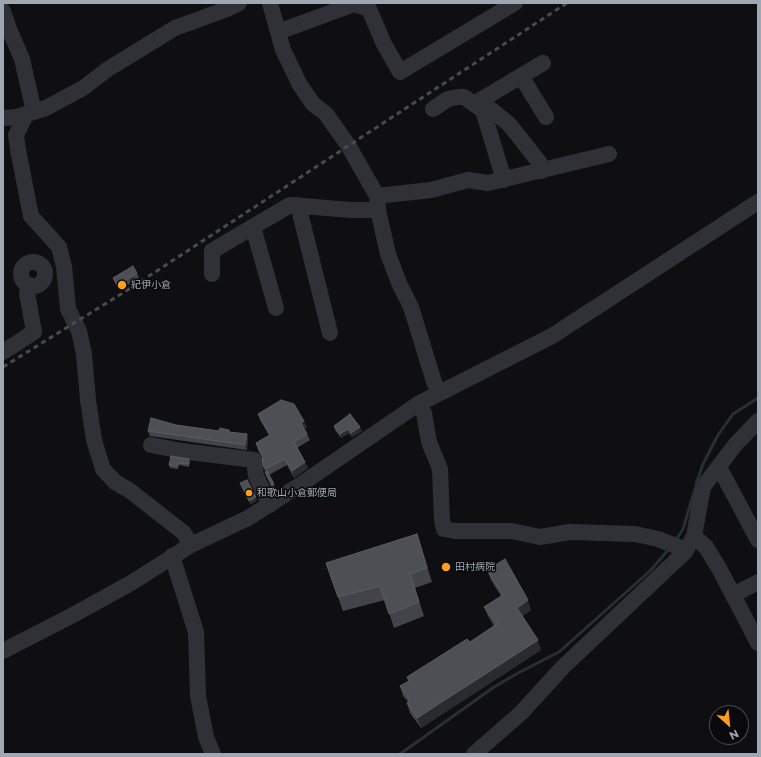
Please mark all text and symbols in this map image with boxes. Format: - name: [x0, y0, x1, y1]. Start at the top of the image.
- marker: 紀伊小倉: [116, 279, 128, 291]
- place label: 紀伊小倉: [131, 279, 171, 291]
- place label: 和歌山小倉郵便局: [257, 487, 337, 499]
- marker: 和歌山小倉郵便局: [244, 488, 254, 498]
- marker: 田村病院: [440, 561, 452, 573]
- place label: 田村病院: [455, 561, 495, 573]
- north arrow: [709, 705, 749, 745]
- text: N: [727, 727, 741, 743]

